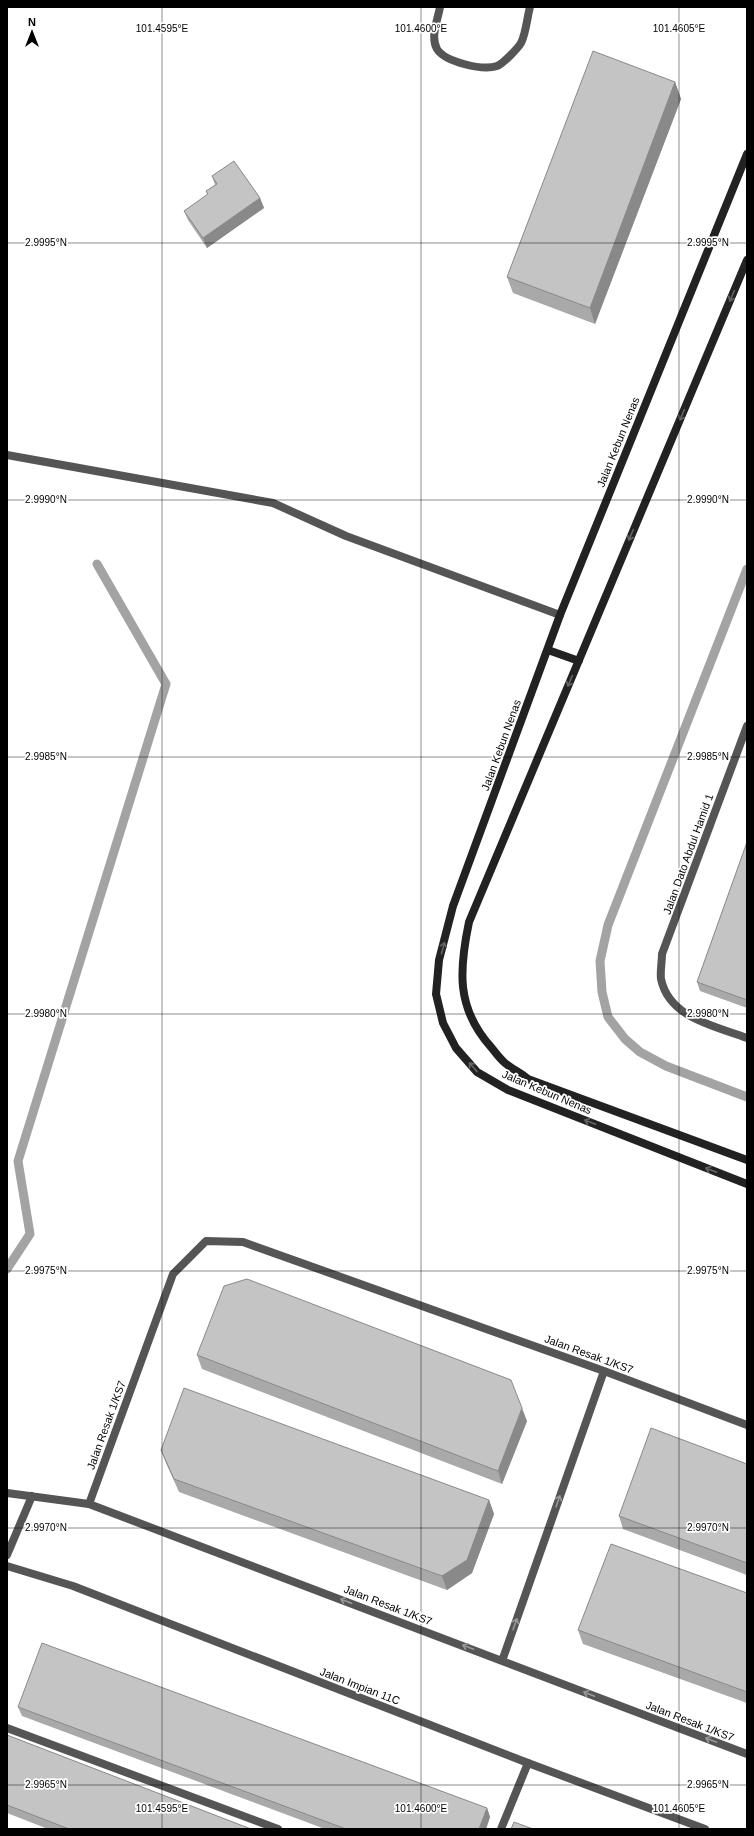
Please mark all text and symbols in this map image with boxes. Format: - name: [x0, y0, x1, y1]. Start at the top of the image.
- north arrow: [12, 12, 52, 52]
- text: N: [28, 16, 36, 28]
- text: 101.4595°E: [136, 23, 189, 34]
- text: 101.4600°E: [395, 23, 448, 34]
- text: 101.4605°E: [653, 23, 706, 34]
- text: 2.9995°N: [25, 237, 67, 248]
- text: 2.9995°N: [687, 237, 729, 248]
- one-way arrow: [728, 289, 735, 301]
- street label: Jalan Kebun Nenas: [594, 395, 642, 489]
- one-way arrow: [677, 409, 685, 421]
- text: 2.9990°N: [25, 494, 67, 505]
- text: 2.9990°N: [687, 494, 729, 505]
- one-way arrow: [627, 529, 635, 541]
- one-way arrow: [566, 675, 574, 687]
- street label: Jalan Kebun Nenas: [479, 697, 523, 792]
- text: 2.9985°N: [25, 751, 67, 762]
- text: 2.9985°N: [687, 751, 729, 762]
- street label: Jalan Dato Abdul Hamid 1: [661, 792, 715, 916]
- one-way arrow: [439, 942, 447, 955]
- text: 2.9980°N: [25, 1008, 67, 1019]
- text: 2.9980°N: [687, 1008, 729, 1019]
- one-way arrow: [468, 1062, 478, 1072]
- street label: Jalan Kebun Nenas: [500, 1068, 594, 1116]
- one-way arrow: [584, 1118, 596, 1126]
- one-way arrow: [705, 1165, 717, 1173]
- text: 2.9975°N: [25, 1265, 67, 1276]
- text: 2.9975°N: [687, 1265, 729, 1276]
- street label: Jalan Resak 1/KS7: [543, 1332, 635, 1376]
- street label: Jalan Resak 1/KS7: [84, 1379, 128, 1471]
- one-way arrow: [555, 1495, 562, 1508]
- text: 2.9970°N: [25, 1522, 67, 1533]
- text: 2.9970°N: [687, 1522, 729, 1533]
- street label: Jalan Resak 1/KS7: [342, 1583, 434, 1627]
- one-way arrow: [341, 1597, 353, 1605]
- one-way arrow: [512, 1618, 520, 1630]
- one-way arrow: [462, 1643, 474, 1651]
- street label: Jalan Impian 11C: [318, 1665, 402, 1707]
- one-way arrow: [584, 1689, 596, 1697]
- street label: Jalan Resak 1/KS7: [644, 1699, 736, 1743]
- one-way arrow: [705, 1736, 717, 1744]
- text: 2.9965°N: [25, 1779, 67, 1790]
- text: 2.9965°N: [687, 1779, 729, 1790]
- text: 101.4595°E: [136, 1803, 189, 1814]
- text: 101.4600°E: [395, 1803, 448, 1814]
- text: 101.4605°E: [653, 1803, 706, 1814]

